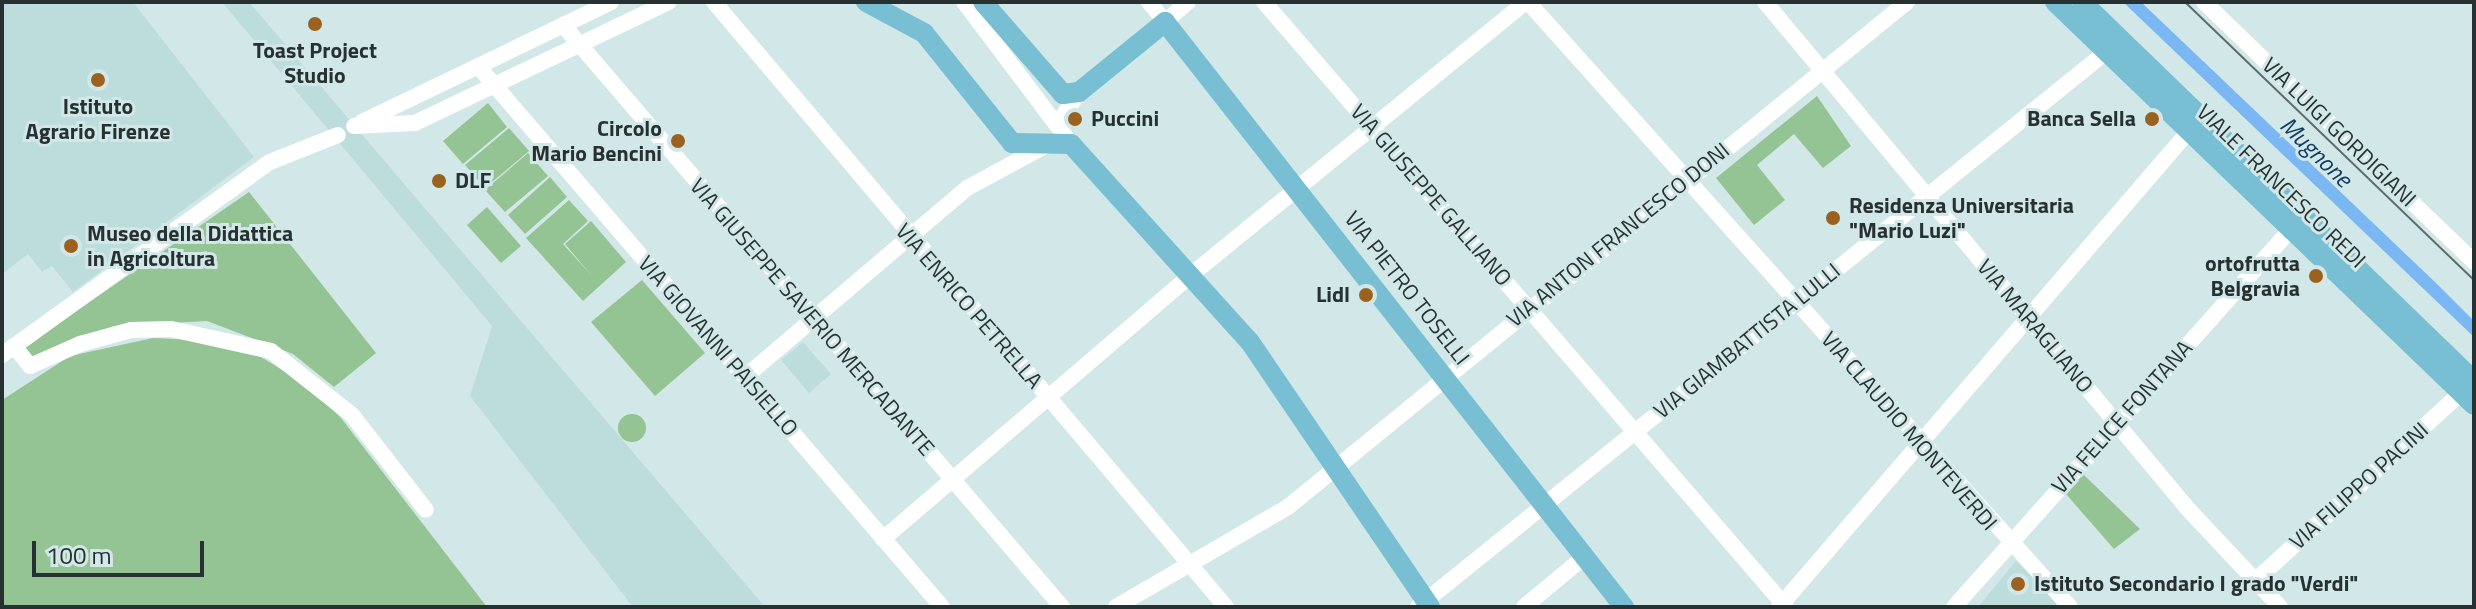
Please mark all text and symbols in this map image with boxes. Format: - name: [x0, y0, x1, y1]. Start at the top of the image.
- marker: Toast Project Studio: [306, 15, 324, 33]
- place label: Toast Project Studio: [253, 37, 377, 88]
- street label: VIA LUIGI GORDIGIANI: [2257, 52, 2421, 212]
- marker: Istituto Agrario Firenze: [89, 71, 107, 89]
- place label: Istituto Agrario Firenze: [26, 93, 170, 144]
- street label: VIA GIUSEPPE GALLIANO: [1345, 99, 1517, 291]
- street label: VIALE FRANCESCO REDI: [2191, 99, 2371, 273]
- place label: Puccini: [1091, 106, 1159, 132]
- place label: Banca Sella: [2027, 106, 2136, 132]
- marker: Puccini: [1066, 110, 1084, 128]
- marker: Banca Sella: [2143, 110, 2161, 128]
- water label: Mugnone: [2274, 111, 2358, 193]
- place label: Circolo Mario Bencini: [531, 115, 662, 166]
- marker: Circolo Mario Bencini: [669, 132, 687, 150]
- street label: VIA ANTON FRANCESCO DONI: [1501, 137, 1735, 333]
- place label: DLF: [455, 168, 491, 194]
- marker: DLF: [430, 172, 448, 190]
- street label: VIA GIUSEPPE SAVERIO MERCADANTE: [684, 173, 940, 461]
- place label: Residenza Universitaria "Mario Luzi": [1849, 192, 2074, 244]
- street label: VIA PIETRO TOSELLI: [1339, 206, 1475, 370]
- marker: Residenza Universitaria "Mario Luzi": [1824, 209, 1842, 227]
- street label: VIA ENRICO PETRELLA: [890, 218, 1048, 394]
- place label: Museo della Didattica in Agricoltura: [87, 220, 293, 272]
- marker: Museo della Didattica in Agricoltura: [62, 237, 80, 255]
- street label: VIA GIOVANNI PAISIELLO: [633, 250, 803, 442]
- place label: ortofrutta Belgravia: [2205, 250, 2300, 302]
- street label: VIA MARAGLIANO: [1972, 254, 2098, 398]
- street label: VIA GIAMBATTISTA LULLI: [1649, 258, 1845, 424]
- marker: ortofrutta Belgravia: [2307, 267, 2325, 285]
- place label: Lidl: [1316, 282, 1350, 308]
- marker: Lidl: [1357, 286, 1375, 304]
- street label: VIA CLAUDIO MONTEVERDI: [1816, 326, 2002, 536]
- street label: VIA FELICE FONTANA: [2046, 335, 2198, 499]
- street label: VIA FILIPPO PACINI: [2284, 417, 2434, 555]
- scale bar: [36, 525, 208, 575]
- text: 100 m: [46, 537, 112, 573]
- place label: Istituto Secondario I grado "Verdi": [2034, 571, 2358, 597]
- marker: Istituto Secondario I grado "Verdi": [2009, 575, 2027, 593]

